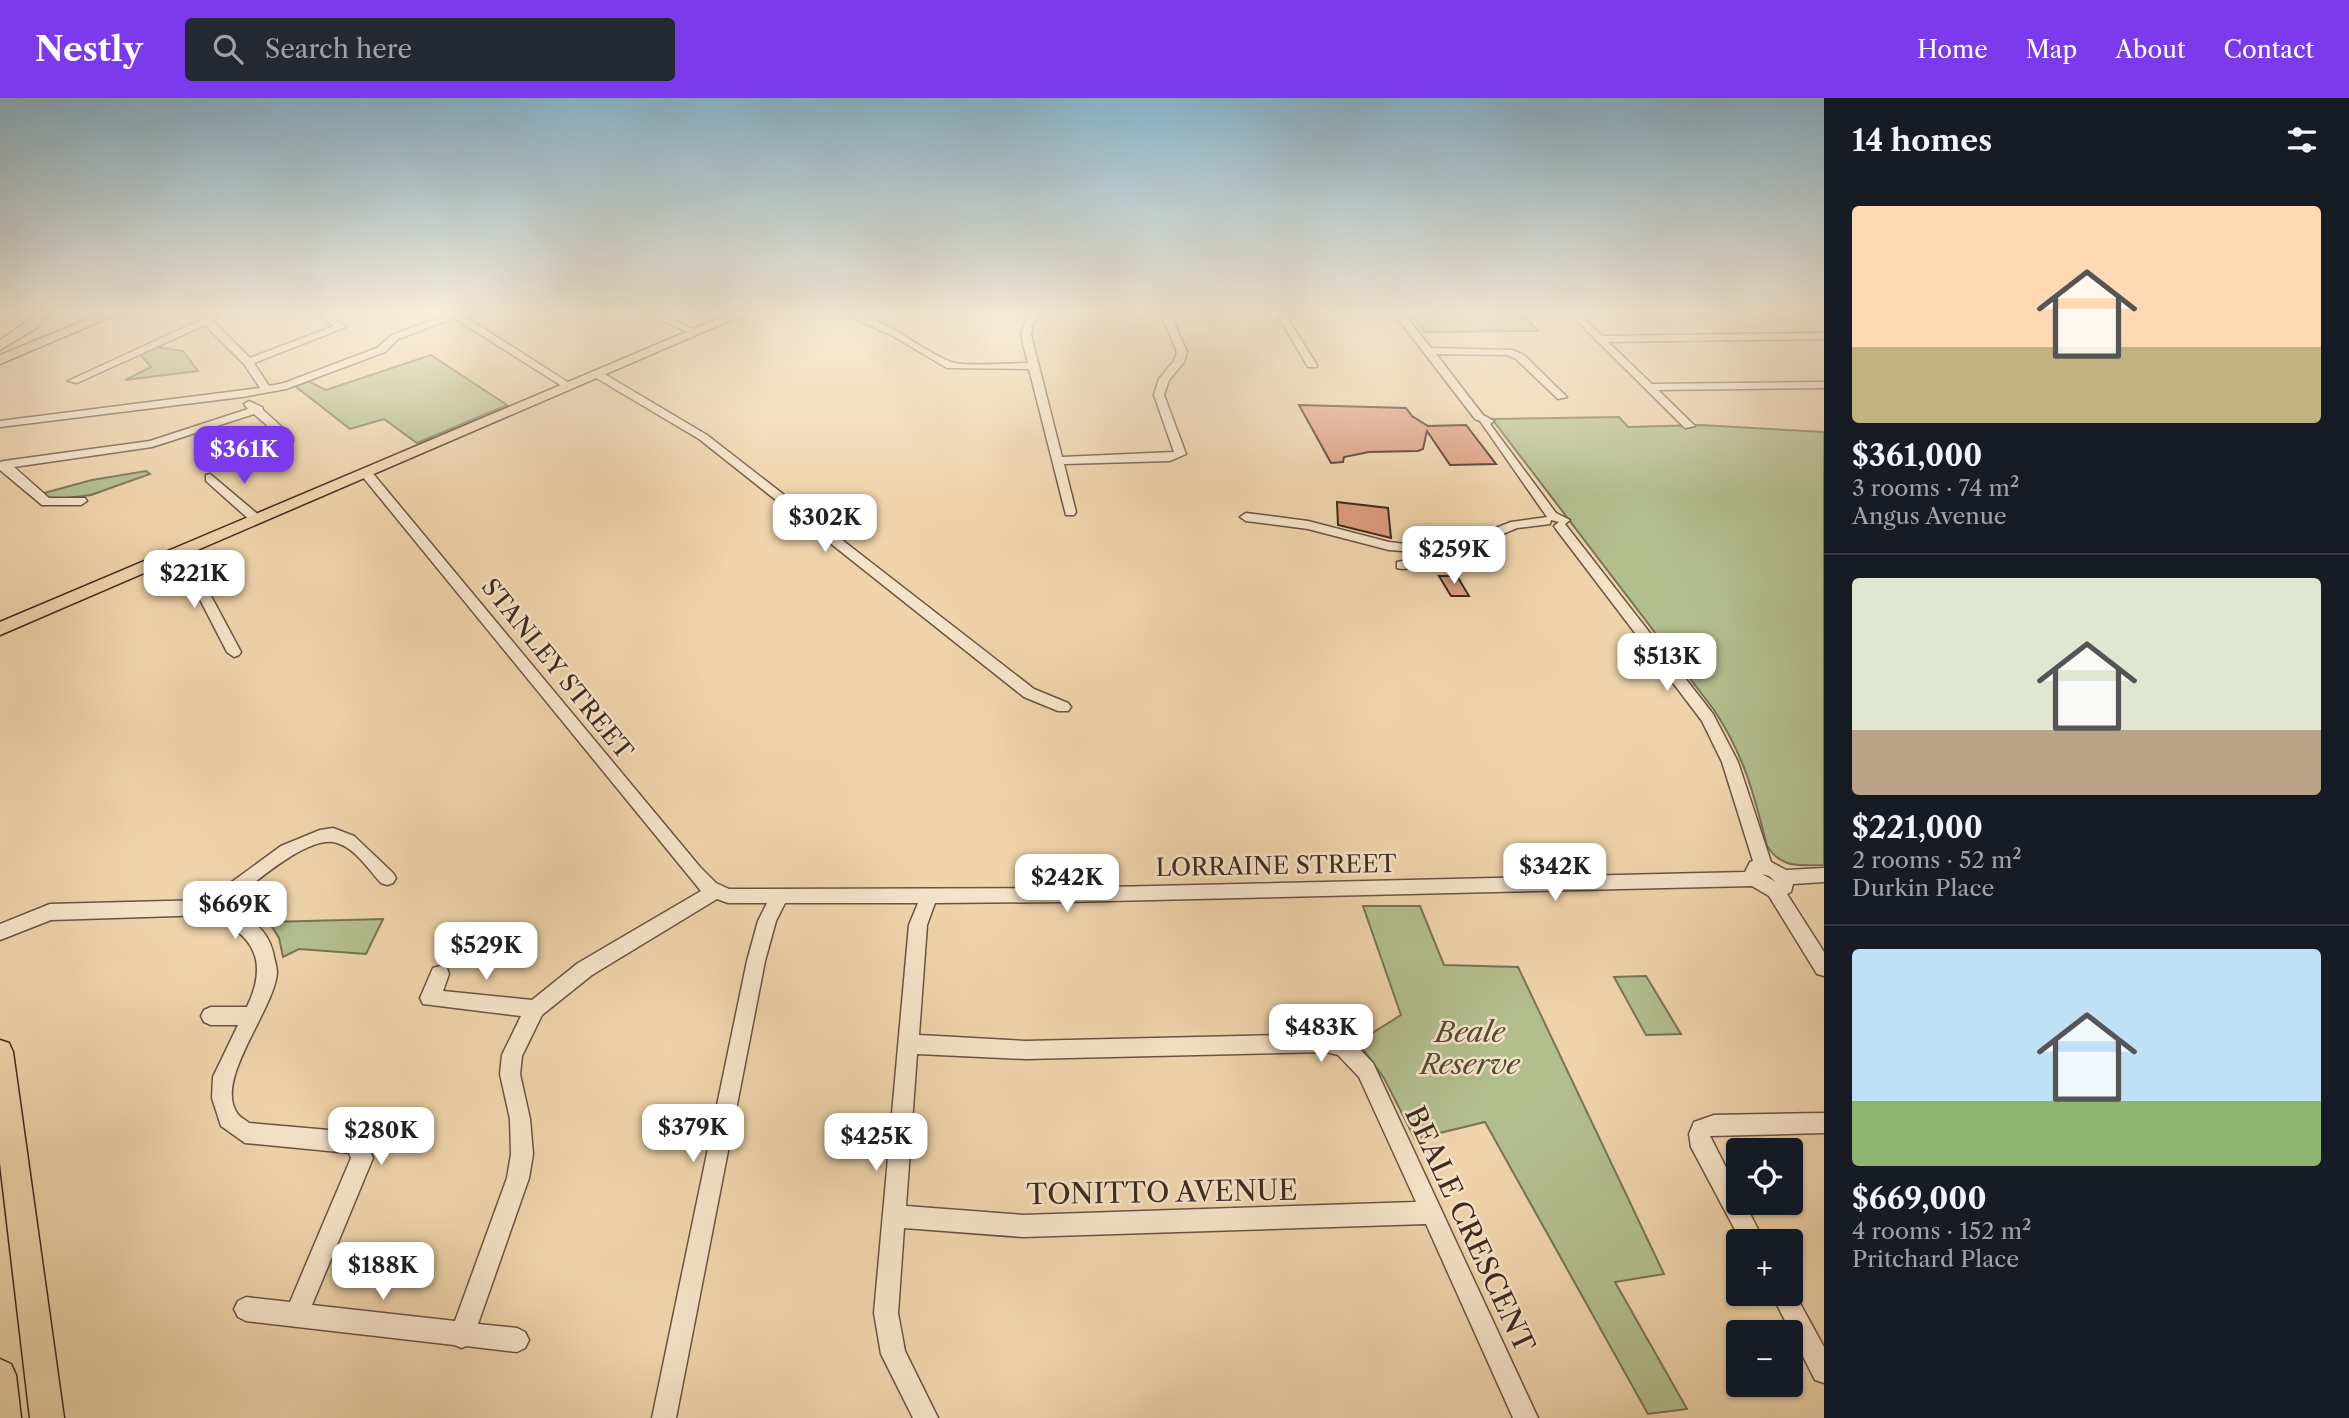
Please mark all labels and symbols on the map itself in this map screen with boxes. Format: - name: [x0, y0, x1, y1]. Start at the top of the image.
- pin: $361K: [195, 426, 293, 486]
- pin: $302K: [776, 494, 874, 554]
- pin: $259K: [1405, 526, 1503, 586]
- pin: $221K: [145, 550, 243, 610]
- street label: STANLEY STREET: [476, 573, 639, 765]
- pin: $513K: [1618, 634, 1716, 693]
- pin: $342K: [1506, 844, 1604, 903]
- street label: LORRAINE STREET: [1155, 849, 1397, 882]
- pin: $242K: [1018, 854, 1116, 914]
- pin: $669K: [186, 882, 284, 941]
- pin: $529K: [437, 922, 535, 982]
- pin: $483K: [1272, 1004, 1370, 1064]
- park label: Beale Reserve: [1418, 1015, 1521, 1081]
- street label: BEALE CRESCENT: [1398, 1100, 1542, 1358]
- pin: $379K: [644, 1104, 742, 1164]
- pin: $280K: [332, 1108, 430, 1167]
- pin: $425K: [827, 1114, 925, 1173]
- street label: TONITTO AVENUE: [1026, 1173, 1298, 1211]
- pin: $188K: [334, 1242, 432, 1302]

